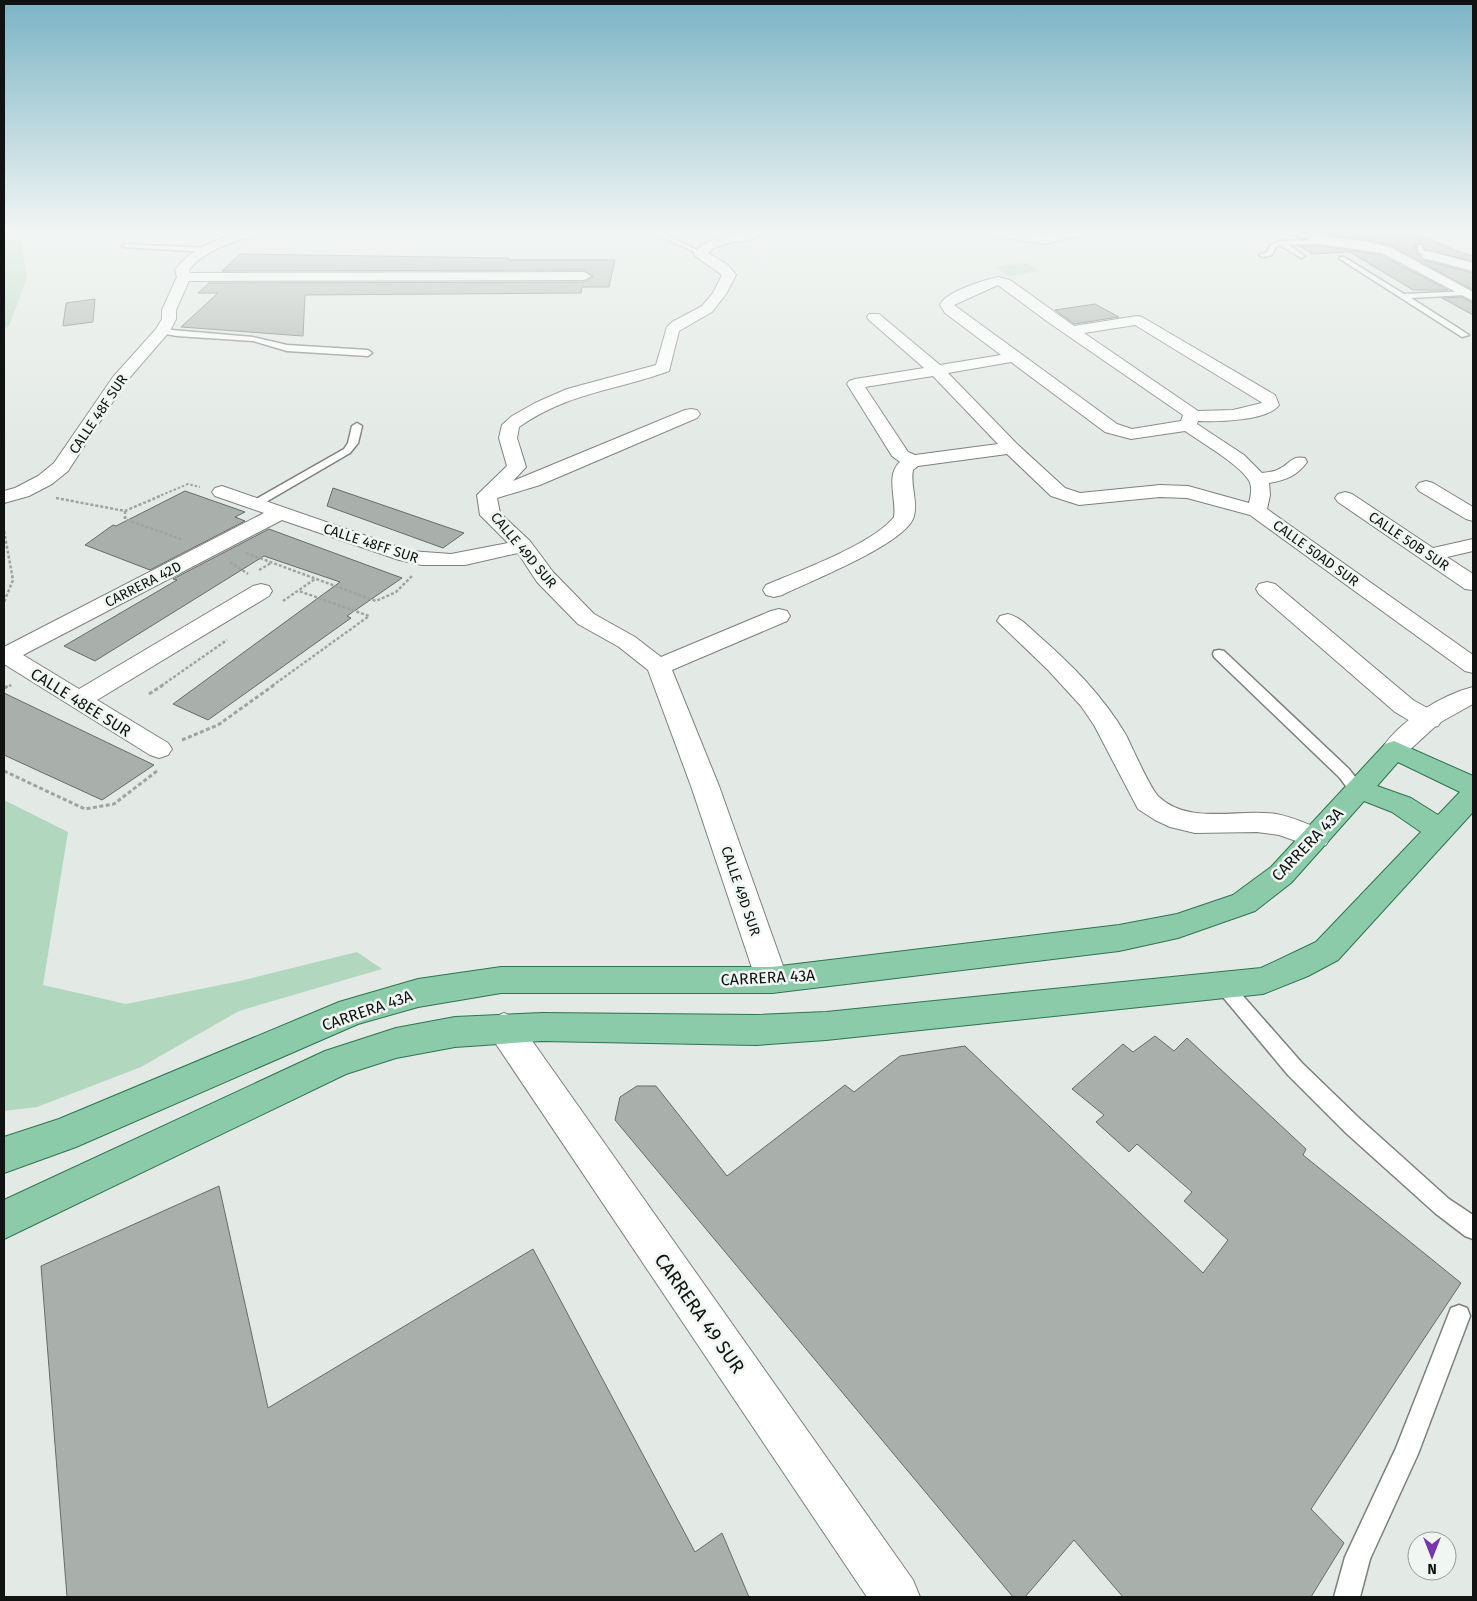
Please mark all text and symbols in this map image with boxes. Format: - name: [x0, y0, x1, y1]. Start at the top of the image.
- street label: CALLE 48F SUR: [66, 371, 132, 457]
- street label: CALLE 50B SUR: [1365, 508, 1453, 575]
- street label: CALLE 49D SUR: [487, 509, 561, 592]
- street label: CALLE 50AD SUR: [1269, 517, 1362, 591]
- street label: CALLE 48FF SUR: [321, 520, 421, 567]
- street label: CARRERA 42D: [102, 558, 184, 611]
- street label: CALLE 48EE SUR: [27, 664, 135, 741]
- street label: CARRERA 43A: [1268, 803, 1348, 885]
- street label: CALLE 49D SUR: [717, 844, 764, 939]
- street label: CARRERA 43A: [720, 965, 817, 989]
- street label: CARRERA 43A: [319, 986, 416, 1035]
- street label: CARRERA 49 SUR: [650, 1249, 750, 1378]
- north arrow: [1407, 1531, 1457, 1581]
- text: N: [1427, 1560, 1437, 1577]

